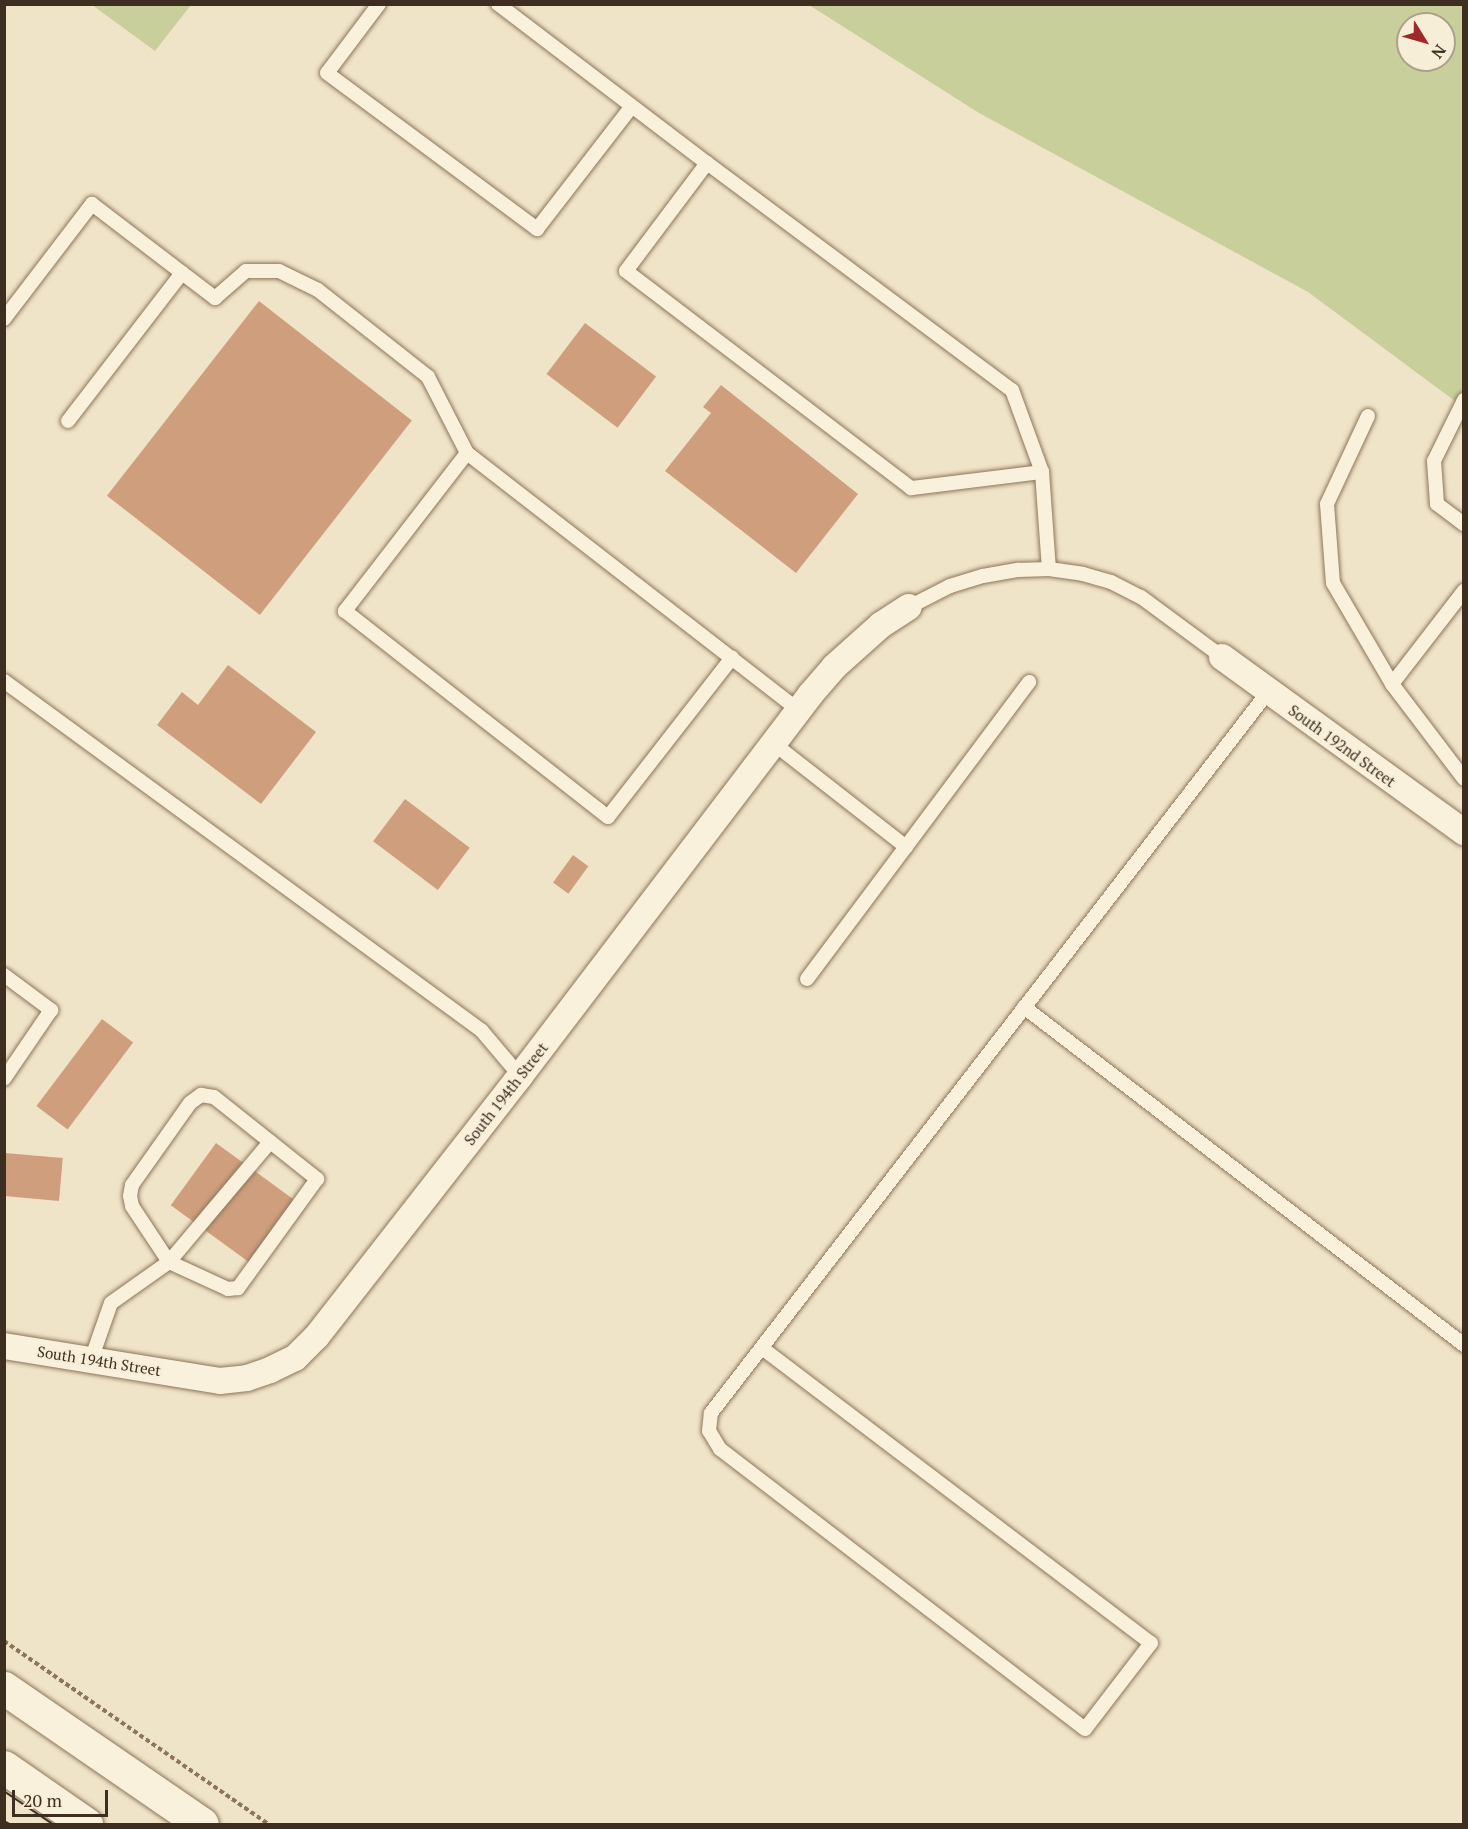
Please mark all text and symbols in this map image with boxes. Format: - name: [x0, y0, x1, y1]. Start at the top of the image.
- north arrow: [1396, 12, 1456, 72]
- text: N: [1426, 40, 1451, 63]
- street label: South 192nd Street: [1285, 701, 1399, 791]
- street label: South 194th Street: [460, 1039, 552, 1149]
- street label: South 194th Street: [36, 1342, 162, 1380]
- scale bar: [15, 1778, 111, 1816]
- text: 20 m: [23, 1788, 62, 1812]

